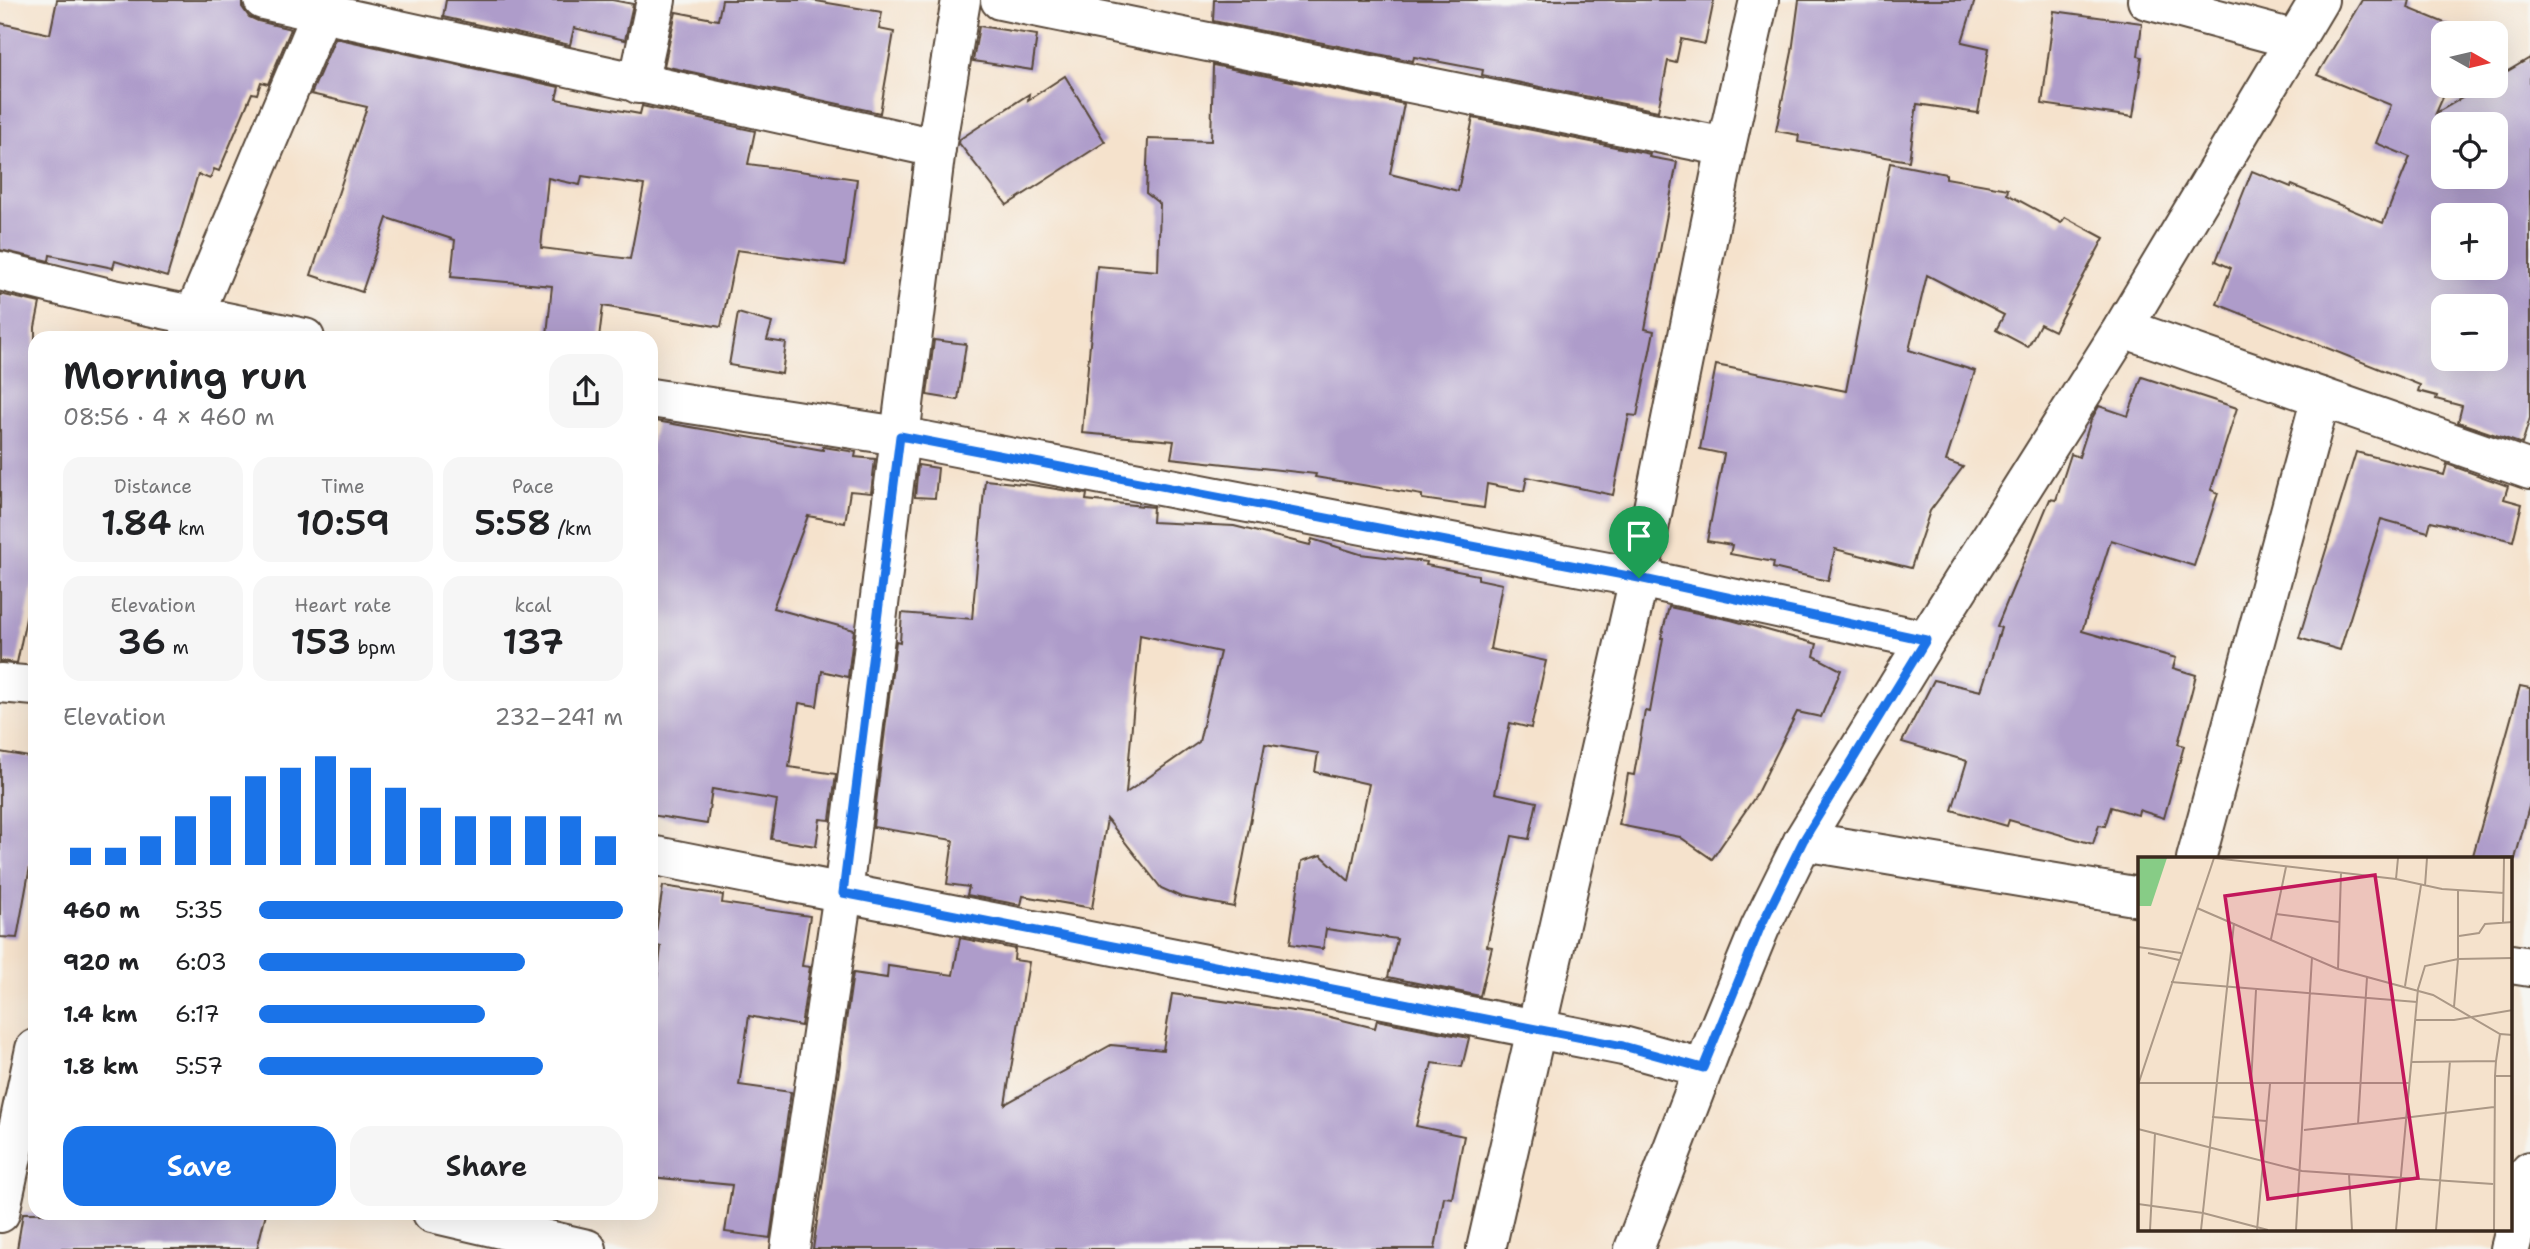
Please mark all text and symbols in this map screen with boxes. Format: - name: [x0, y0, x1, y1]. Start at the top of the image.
- north arrow: [2431, 21, 2508, 98]
- map controls: [2431, 21, 2508, 371]
- button: locate: [2431, 112, 2508, 189]
- button: +: [2431, 203, 2508, 280]
- button: −: [2431, 294, 2508, 371]
- text: Morning run: [63, 350, 307, 401]
- button: share: [549, 354, 623, 428]
- text: 08:56 · 4 × 460 m: [63, 402, 275, 432]
- text: Distance: [114, 474, 192, 499]
- text: Time: [321, 474, 365, 499]
- text: Pace: [512, 474, 554, 499]
- text: 1.84: [101, 499, 172, 546]
- text: 10:59: [296, 499, 390, 546]
- text: 5:58: [474, 499, 551, 546]
- pin: [1609, 506, 1669, 578]
- text: km: [172, 516, 205, 541]
- text: /km: [551, 516, 592, 541]
- icon: arrive: [1620, 517, 1658, 555]
- text: Elevation: [110, 593, 196, 618]
- text: Heart rate: [295, 593, 391, 618]
- text: kcal: [515, 593, 551, 618]
- text: 36: [117, 618, 166, 665]
- text: 153: [290, 618, 351, 665]
- text: 137: [502, 618, 564, 665]
- text: m: [166, 635, 189, 660]
- text: bpm: [351, 635, 396, 660]
- text: Elevation: [63, 702, 166, 732]
- text: 232–241 m: [494, 702, 623, 732]
- inset map: [2138, 857, 2512, 1232]
- text: 460 m: [63, 895, 140, 925]
- text: 5:35: [175, 895, 223, 925]
- text: 920 m: [63, 947, 139, 977]
- text: 6:03: [175, 947, 227, 977]
- text: 1.4 km: [63, 999, 137, 1029]
- text: 6:17: [175, 999, 220, 1029]
- text: 1.8 km: [63, 1051, 138, 1081]
- text: 5:57: [175, 1051, 223, 1081]
- button: Save: [63, 1126, 336, 1206]
- button: Share: [350, 1126, 623, 1206]

